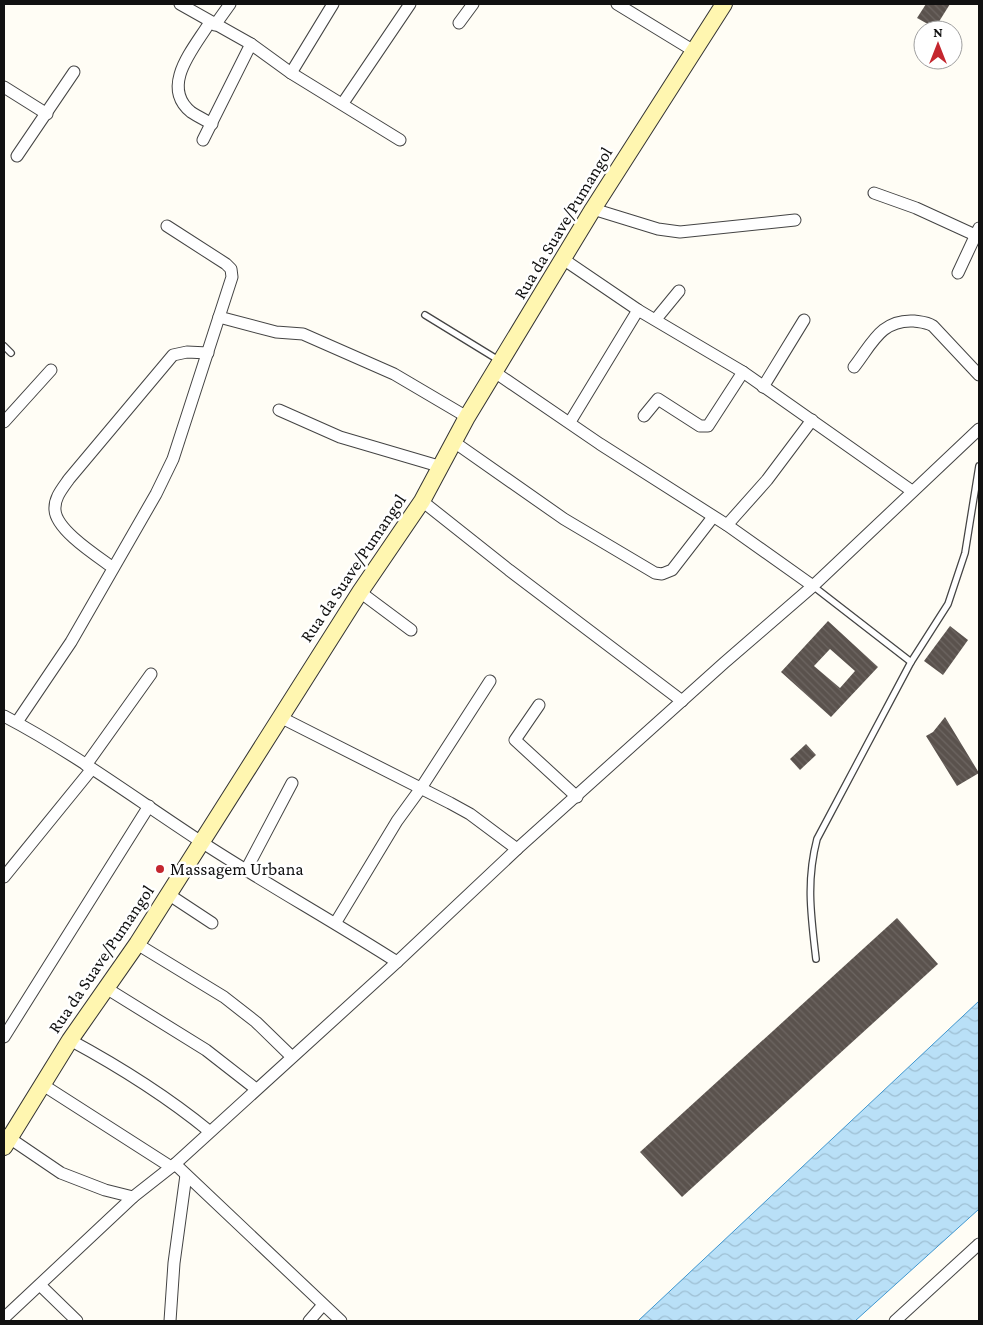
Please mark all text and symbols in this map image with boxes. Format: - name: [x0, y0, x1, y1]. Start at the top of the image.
- north arrow: [913, 20, 963, 70]
- text: N: [933, 24, 943, 40]
- street label: Rua da Suave/Pumangol: [510, 143, 616, 303]
- street label: Rua da Suave/Pumangol: [296, 490, 410, 646]
- place label: Massagem Urbana: [170, 859, 304, 879]
- marker: Massagem Urbana: [154, 863, 166, 875]
- street label: Rua da Suave/Pumangol: [44, 881, 158, 1037]

